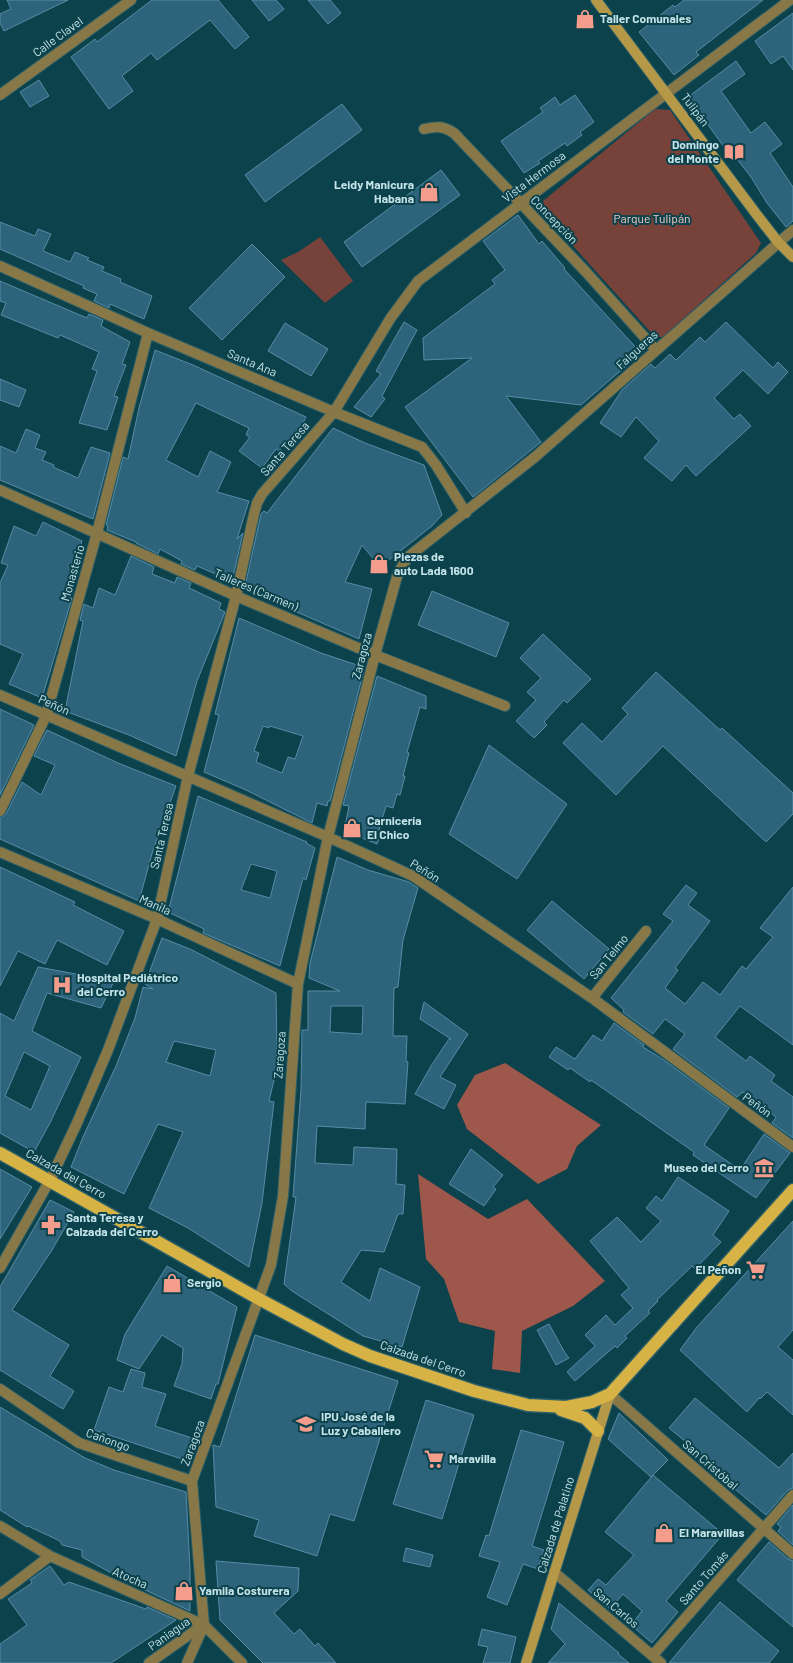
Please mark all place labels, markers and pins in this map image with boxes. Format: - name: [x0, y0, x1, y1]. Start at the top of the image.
- shop icon: Taller Comunales: [574, 8, 596, 30]
- place label: Taller Comunales: [600, 11, 691, 25]
- place label: Domingo del Monte: [667, 137, 719, 165]
- library icon: Domingo del Monte: [723, 141, 745, 163]
- place label: Leidy Manicura Habana: [334, 177, 414, 205]
- shop icon: Leidy Manicura Habana: [418, 181, 440, 203]
- place label: Piezas de auto Lada 1600: [394, 549, 474, 577]
- shop icon: Piezas de auto Lada 1600: [368, 553, 390, 575]
- place label: Carnicería El Chico: [367, 813, 422, 841]
- shop icon: Carnicería El Chico: [341, 817, 363, 839]
- place label: Hospital Pediátrico del Cerro: [77, 970, 178, 998]
- hospital icon: Hospital Pediátrico del Cerro: [51, 974, 73, 996]
- museum icon: Museo del Cerro: [753, 1157, 775, 1179]
- place label: Museo del Cerro: [664, 1160, 749, 1174]
- place label: Santa Teresa y Calzada del Cerro: [66, 1210, 158, 1238]
- pharmacy icon: Santa Teresa y Calzada del Cerro: [40, 1214, 62, 1236]
- supermarket icon: El Peñon: [745, 1259, 767, 1281]
- place label: El Peñon: [695, 1262, 741, 1276]
- shop icon: Sergio: [161, 1272, 183, 1294]
- place label: Sergio: [187, 1275, 222, 1289]
- place label: IPU José de la Luz y Caballero: [321, 1409, 401, 1437]
- school or university icon: IPU José de la Luz y Caballero: [295, 1413, 317, 1435]
- supermarket icon: Maravilla: [423, 1448, 445, 1470]
- place label: Maravilla: [449, 1451, 496, 1465]
- shop icon: El Maravillas: [653, 1522, 675, 1544]
- place label: El Maravillas: [679, 1525, 744, 1539]
- shop icon: Yamila Costurera: [173, 1580, 195, 1602]
- place label: Yamila Costurera: [199, 1583, 290, 1597]

